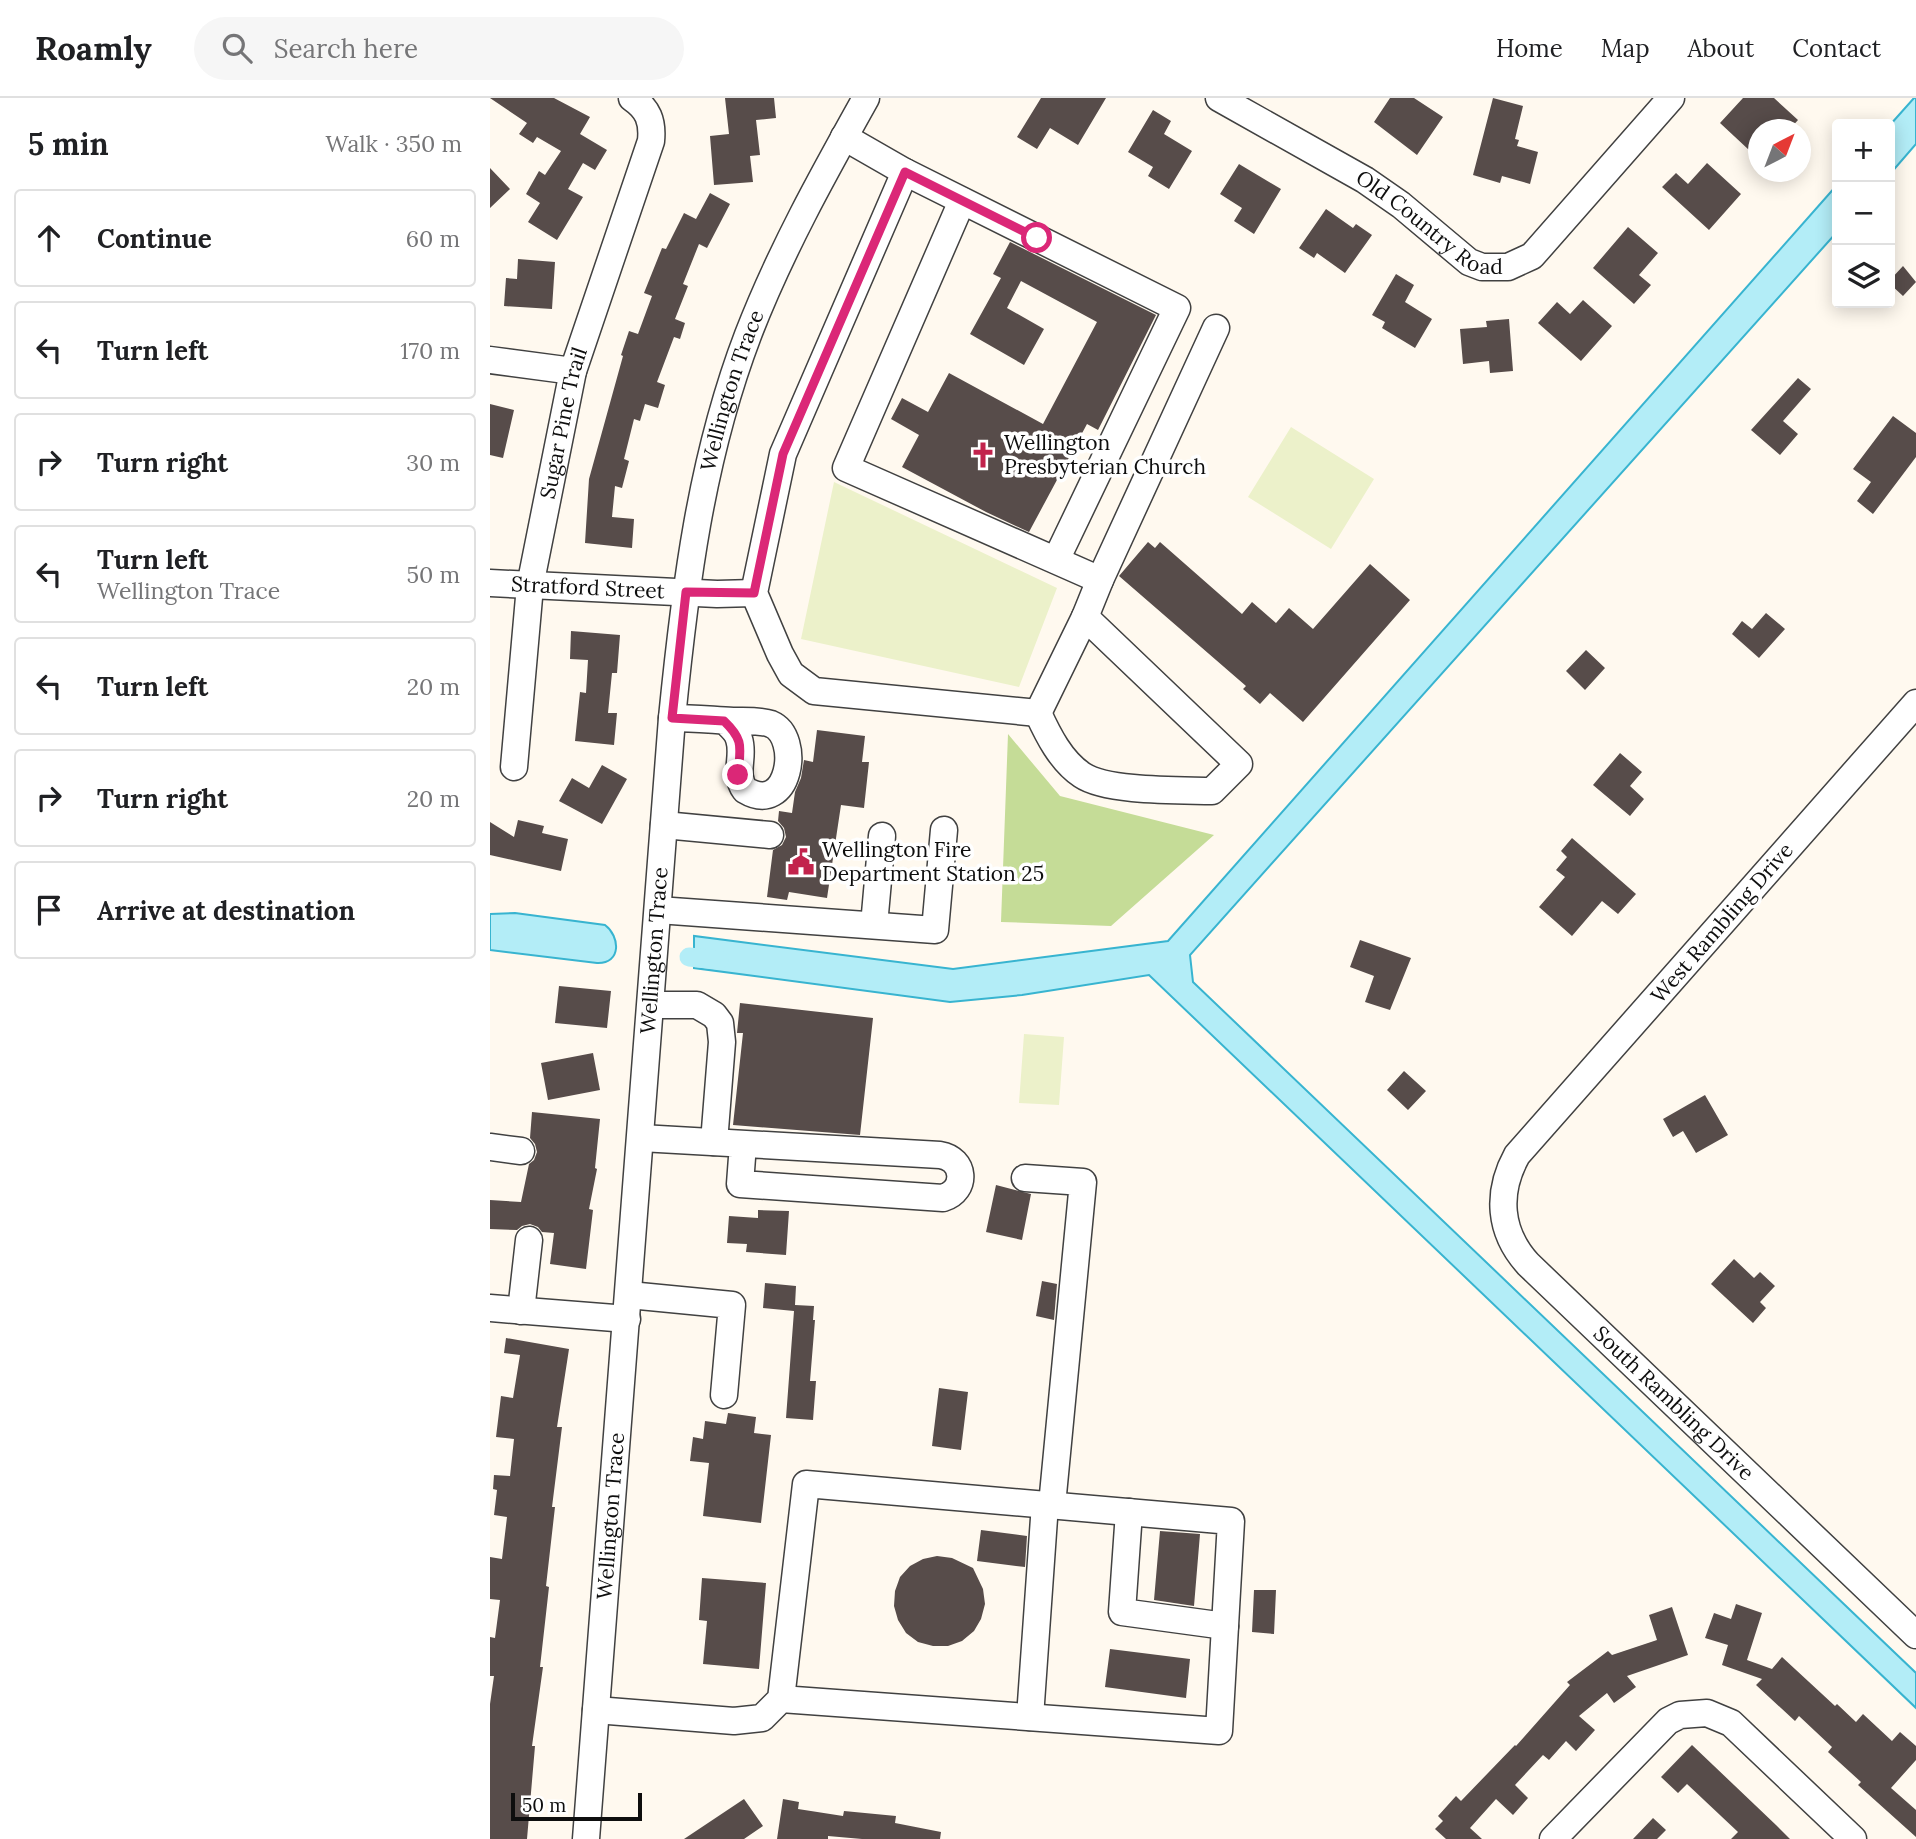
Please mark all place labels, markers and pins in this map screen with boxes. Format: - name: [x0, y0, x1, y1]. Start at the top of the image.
- place label: Wellington Presbyterian Church: [1004, 429, 1206, 480]
- church icon: Wellington Presbyterian Church: [968, 440, 998, 470]
- place label: Wellington Fire Department Station 25: [822, 836, 1044, 887]
- public building icon: Wellington Fire Department Station 25: [786, 847, 816, 877]

